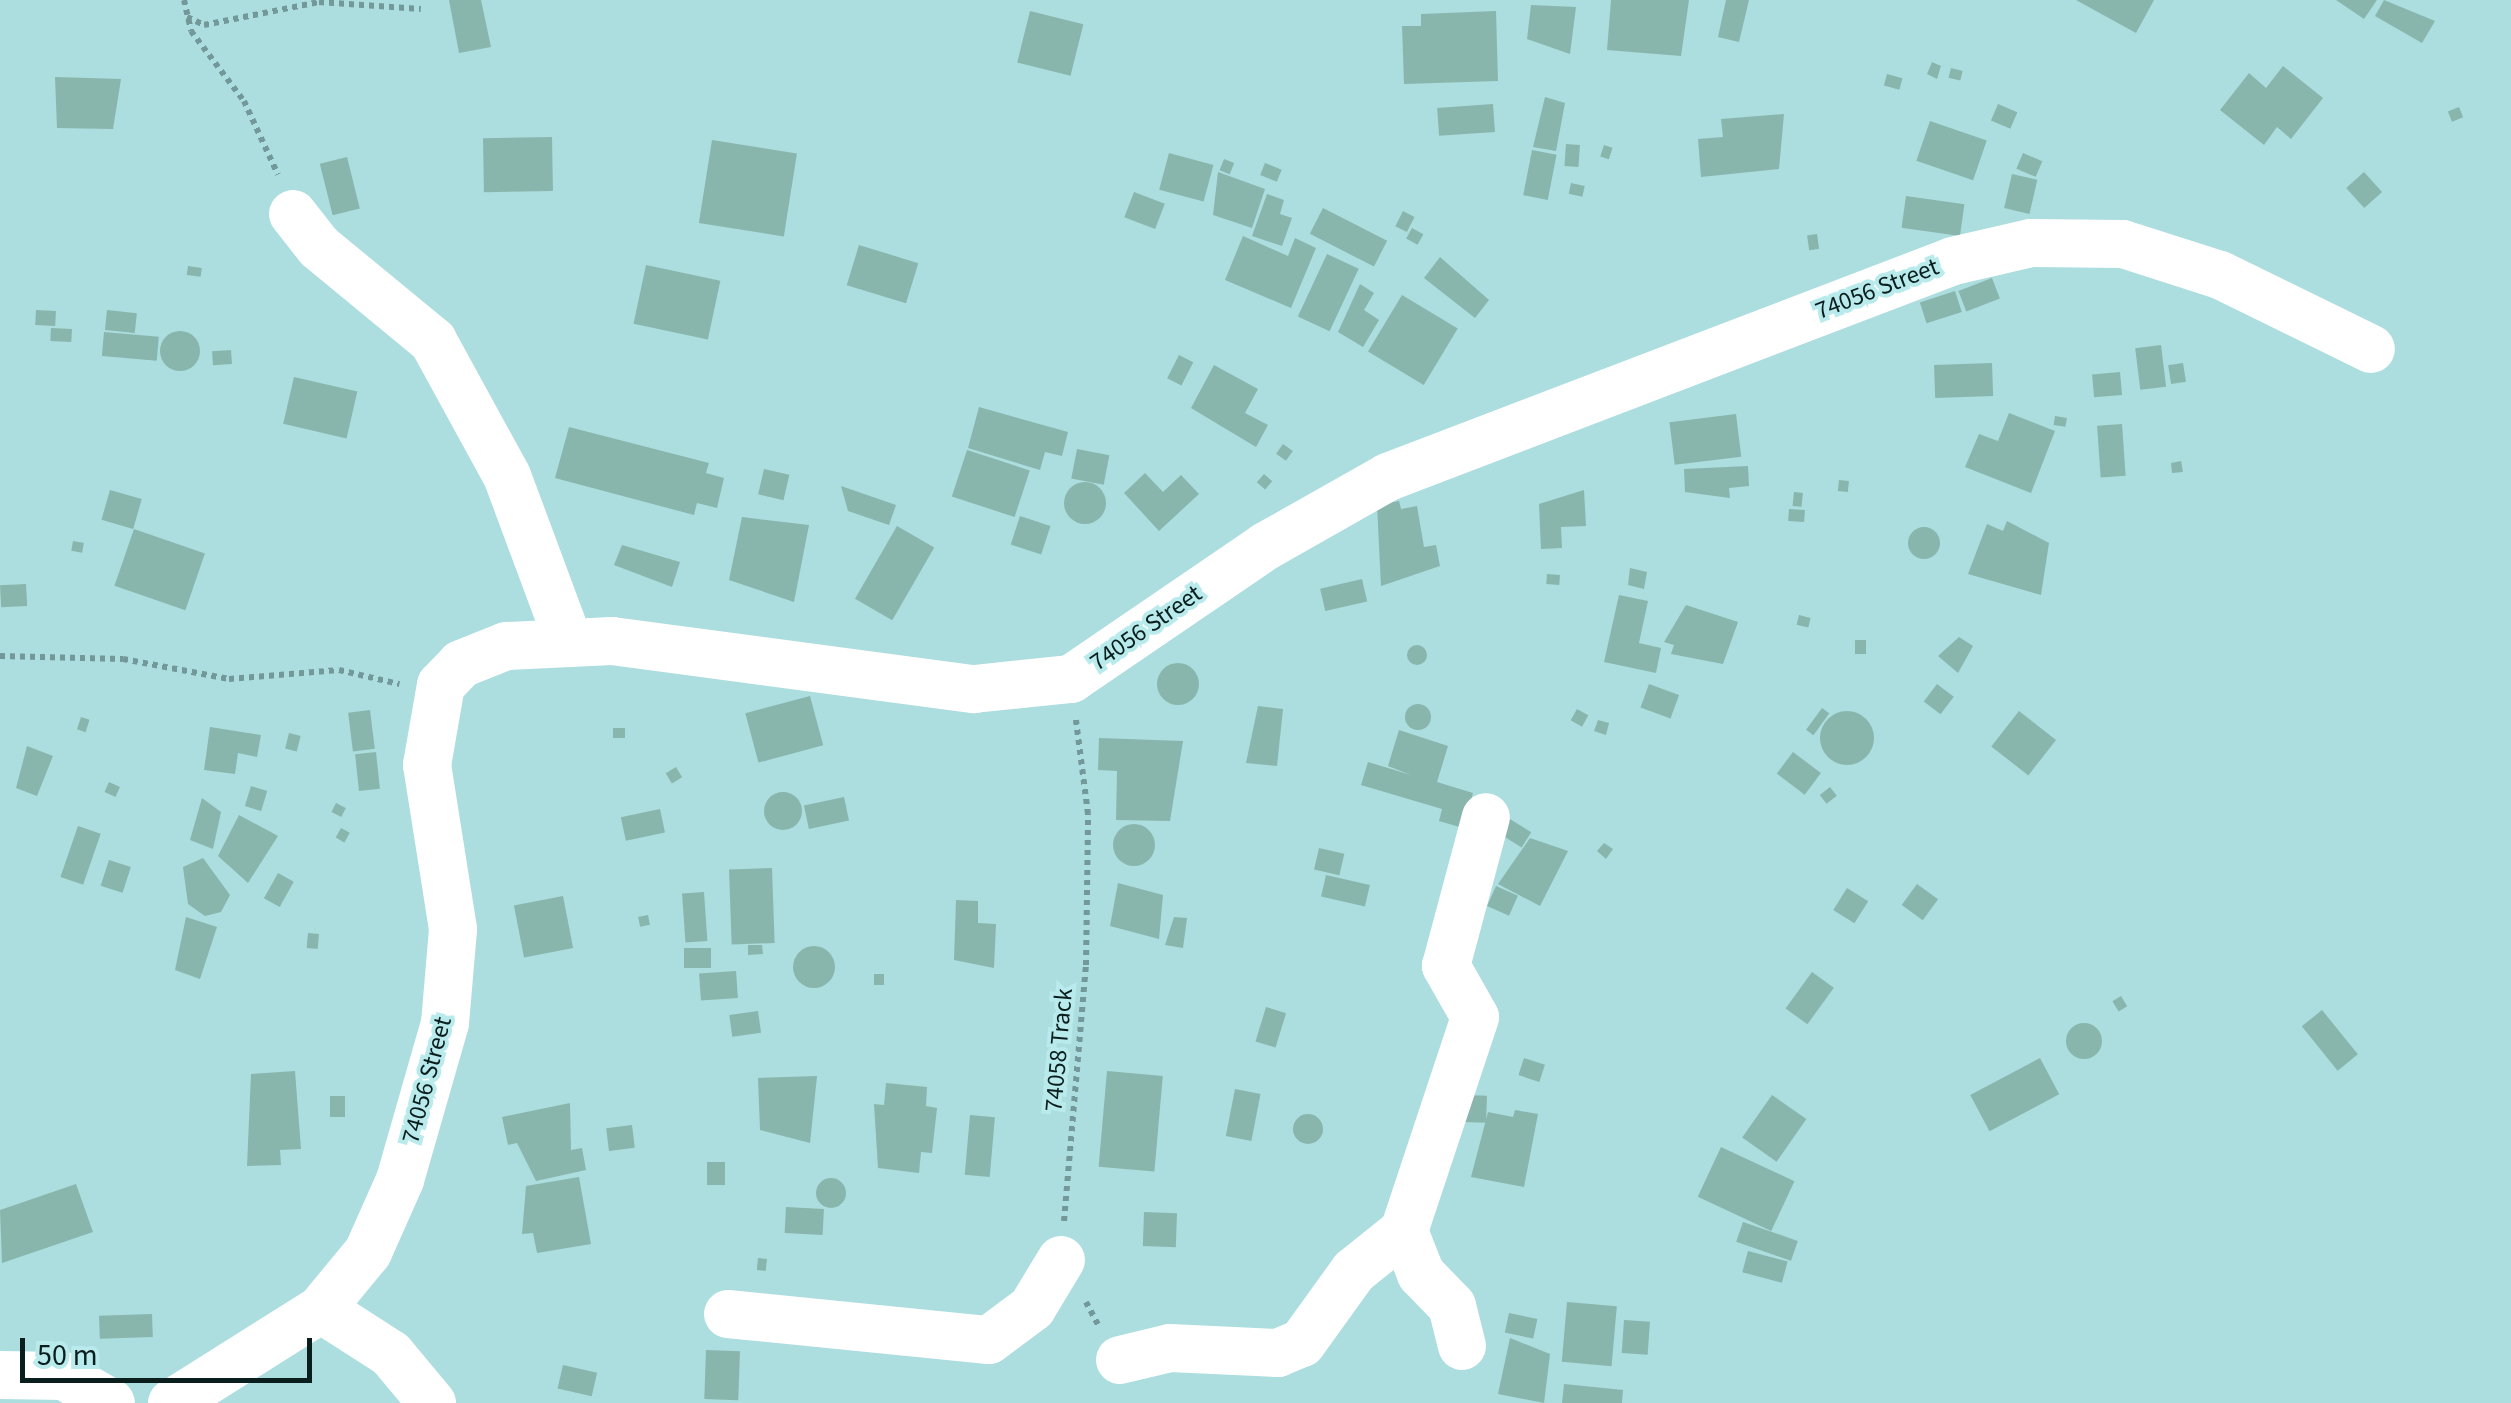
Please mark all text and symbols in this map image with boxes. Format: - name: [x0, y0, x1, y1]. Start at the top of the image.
- street label: 74056 Street: [1811, 252, 1943, 326]
- street label: 74056 Street: [1084, 578, 1208, 678]
- street label: 74058 Track: [1039, 987, 1079, 1113]
- street label: 74056 Street: [396, 1013, 458, 1147]
- scale bar: [25, 1318, 318, 1380]
- text: 50 m: [37, 1334, 98, 1377]

